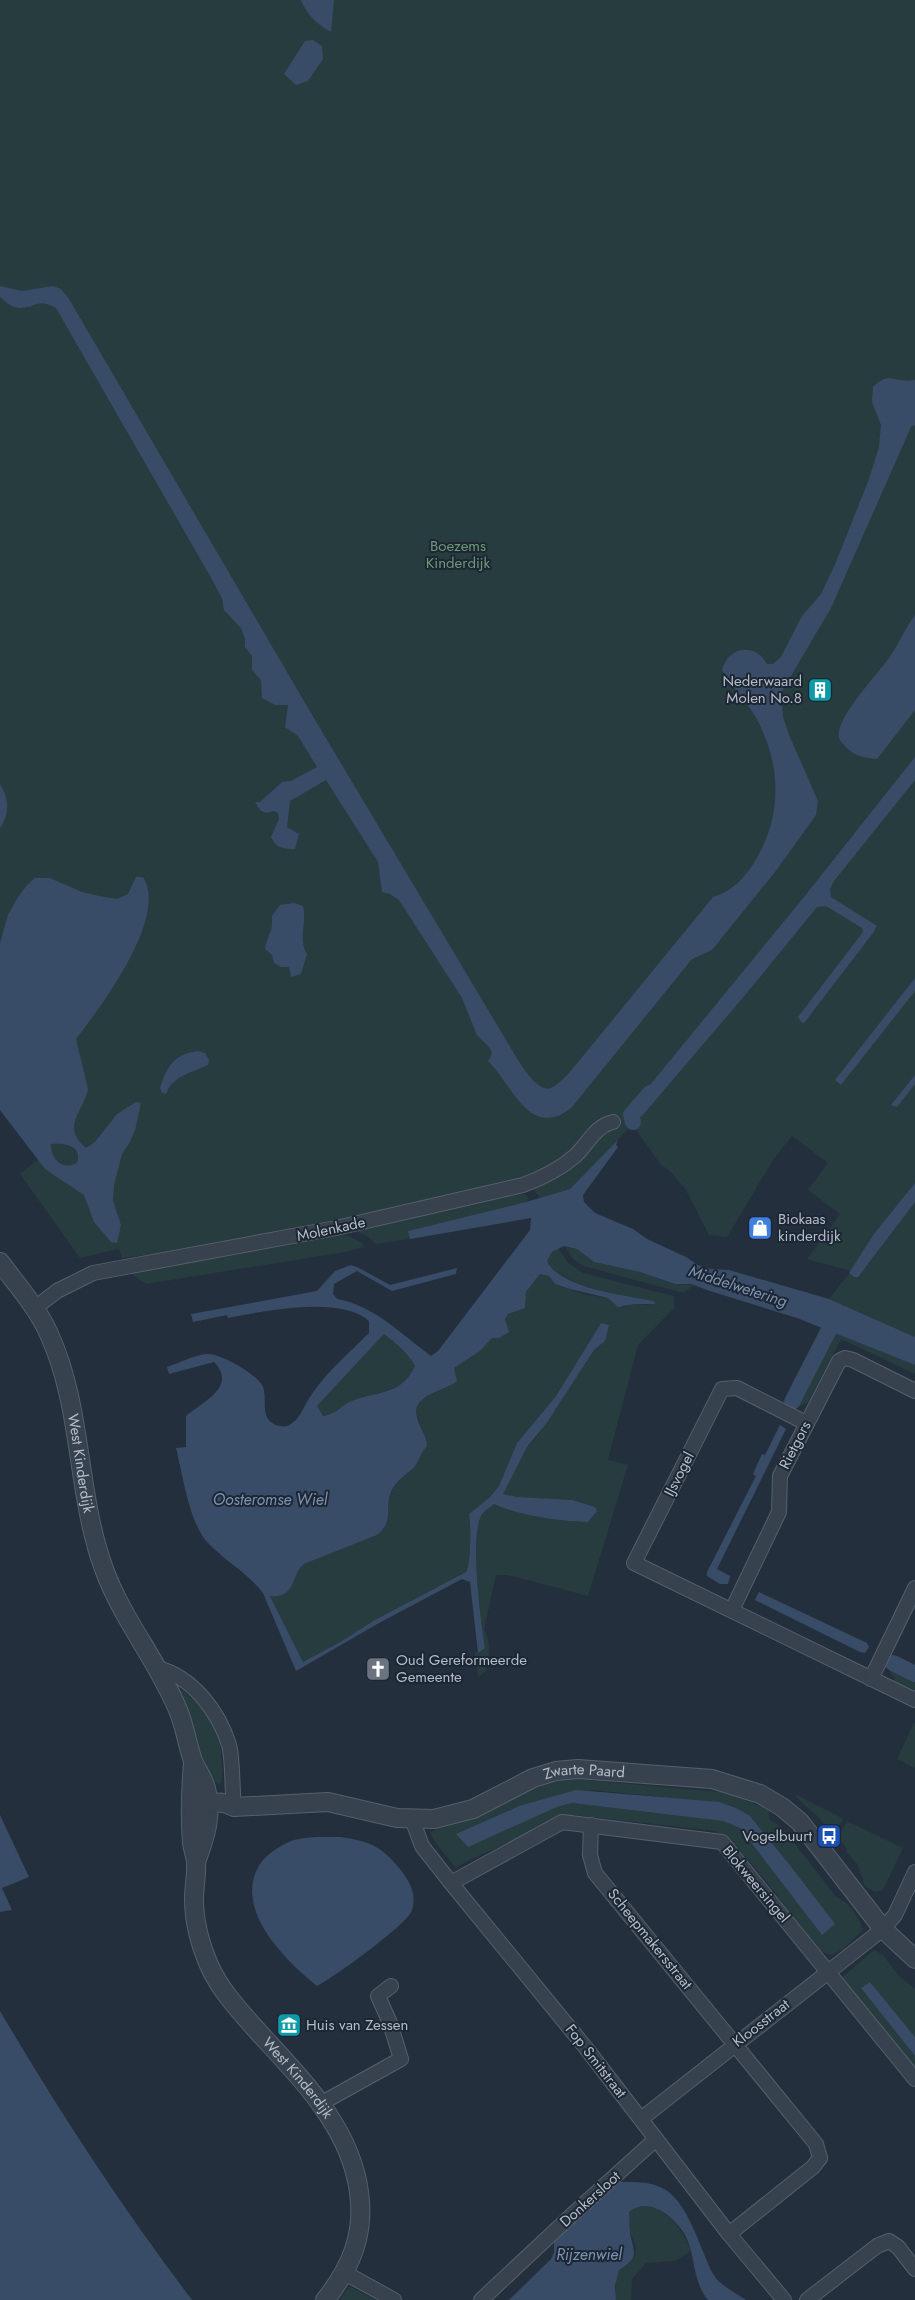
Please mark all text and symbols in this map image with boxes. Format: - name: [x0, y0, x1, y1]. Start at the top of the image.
- park label: Boezems Kinderdijk: [426, 535, 491, 574]
- place label: Nederwaard Molen No.8: [722, 670, 802, 709]
- building icon: Nederwaard Molen No.8: [807, 677, 833, 703]
- place label: Biokaas kinderdijk: [778, 1208, 841, 1247]
- street label: Molenkade: [295, 1211, 368, 1247]
- shop icon: Biokaas kinderdijk: [747, 1215, 773, 1241]
- water label: Middelwetering: [686, 1259, 790, 1313]
- street label: West Kinderdijk: [62, 1412, 100, 1515]
- street label: Rietgors: [773, 1417, 817, 1473]
- street label: IJsvogel: [658, 1448, 700, 1500]
- water label: Oosteromse Wiel: [213, 1488, 329, 1511]
- place label: Oud Gereformeerde Gemeente: [396, 1649, 527, 1688]
- church icon: Oud Gereformeerde Gemeente: [365, 1656, 391, 1682]
- street label: Zwarte Paard: [541, 1758, 626, 1785]
- bus stop icon: Vogelbuurt: [816, 1823, 842, 1849]
- place label: Vogelbuurt: [742, 1825, 812, 1847]
- street label: Blokweersingel: [717, 1841, 795, 1927]
- street label: Scheepmakersstraat: [602, 1884, 698, 1995]
- street label: Kloosstraat: [728, 1993, 795, 2052]
- museum icon: Huis van Zessen: [276, 2012, 302, 2038]
- place label: Huis van Zessen: [306, 2014, 408, 2036]
- street label: Fop Smitstraat: [560, 2019, 632, 2103]
- street label: West Kinderdijk: [257, 2032, 339, 2123]
- street label: Donkersloot: [555, 2165, 626, 2232]
- water label: Rijzenwiel: [556, 2243, 623, 2266]

